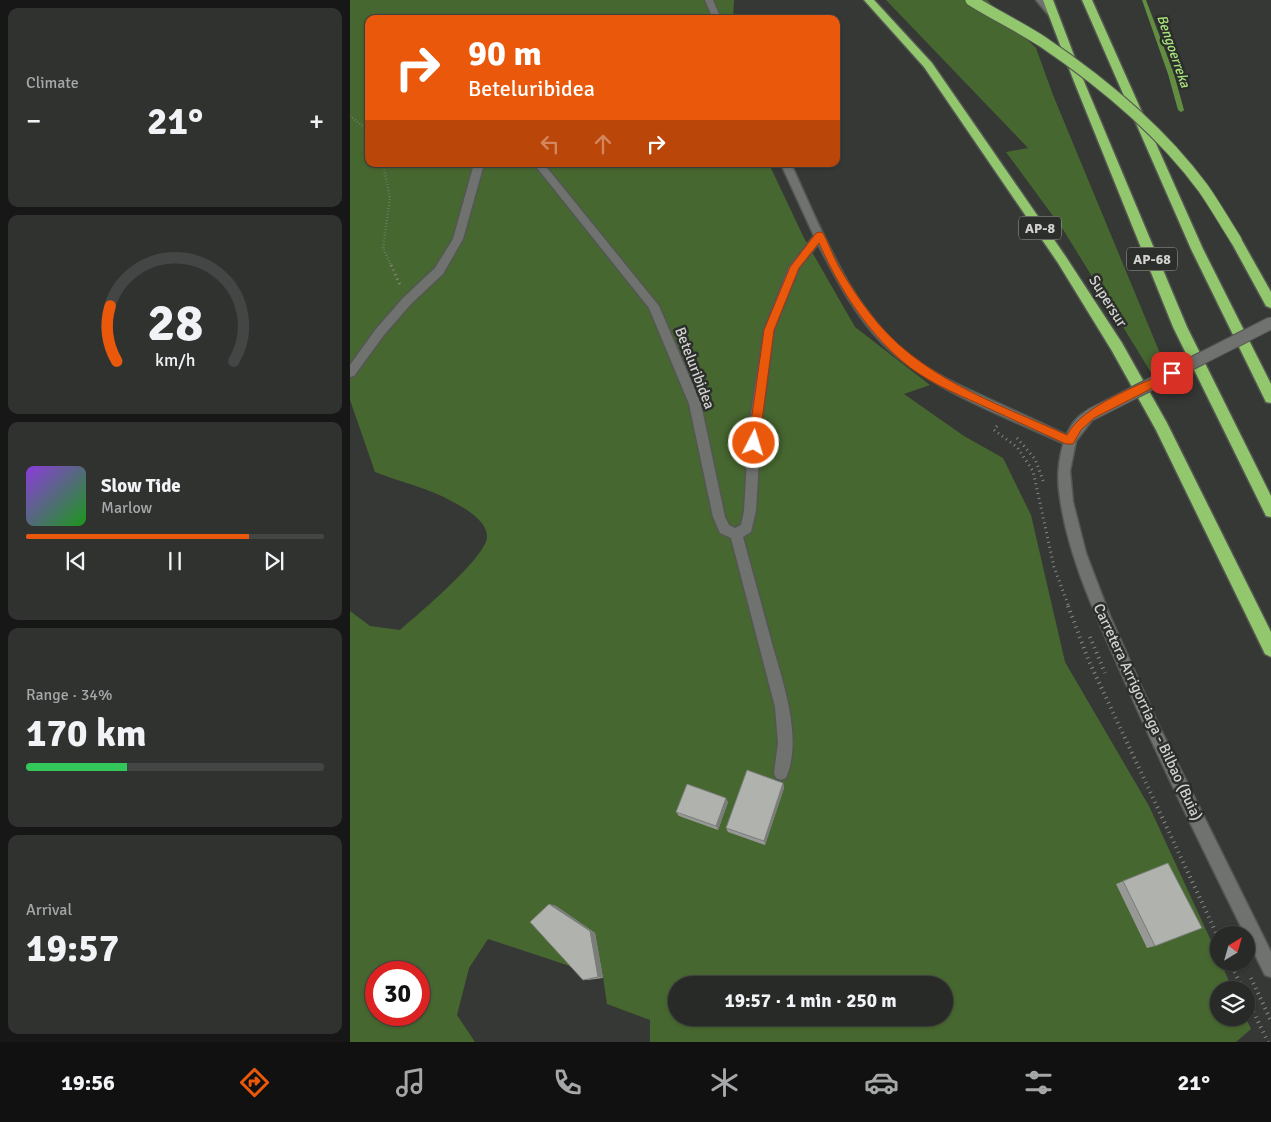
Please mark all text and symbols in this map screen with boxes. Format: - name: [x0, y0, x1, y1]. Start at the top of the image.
- water label: Bengoerreka: [1153, 12, 1194, 91]
- text: 90 m: [468, 32, 542, 75]
- icon: right: [385, 35, 450, 100]
- text: Climate: [26, 73, 79, 93]
- text: Beteluribidea: [468, 75, 595, 102]
- text: 21°: [147, 98, 203, 145]
- text: −: [26, 104, 41, 138]
- text: +: [309, 104, 324, 138]
- icon: left: [536, 130, 564, 158]
- icon: ahead: [589, 130, 617, 158]
- icon: right: [642, 130, 670, 158]
- road number: AP-8: [1019, 217, 1061, 240]
- road number: AP-68: [1127, 248, 1177, 270]
- street label: Supersur: [1085, 272, 1131, 331]
- text: 28: [147, 291, 203, 355]
- street label: Beteluribidea: [671, 324, 719, 412]
- text: km/h: [155, 349, 195, 371]
- pin: [1151, 352, 1193, 394]
- icon: arrive: [1158, 359, 1186, 387]
- position arrow: [727, 416, 779, 468]
- text: Slow Tide: [101, 474, 181, 498]
- text: Marlow: [101, 498, 152, 518]
- icon: previous: [62, 547, 90, 575]
- icon: pause: [161, 547, 189, 575]
- icon: next: [260, 547, 288, 575]
- street label: Carretera Arrigorriaga - Bilbao (Buia): [1090, 601, 1206, 823]
- text: Range · 34%: [26, 685, 112, 705]
- text: 170 km: [26, 710, 147, 757]
- text: Arrival: [26, 900, 72, 920]
- text: 19:57: [26, 925, 119, 972]
- north arrow: [1210, 926, 1255, 971]
- map controls: [1210, 926, 1255, 1026]
- speed limit sign: 30: [365, 961, 430, 1026]
- button: layers: [1210, 981, 1255, 1026]
- text: 19:57 · 1 min · 250 m: [724, 989, 897, 1013]
- icon: directions: [237, 1065, 272, 1100]
- icon: music: [393, 1065, 428, 1100]
- icon: phone: [550, 1065, 585, 1100]
- icon: climate: [707, 1065, 742, 1100]
- icon: car: [864, 1065, 899, 1100]
- icon: filters: [1021, 1065, 1056, 1100]
- text: 19:56: [61, 1069, 115, 1096]
- text: 21°: [1177, 1069, 1210, 1096]

